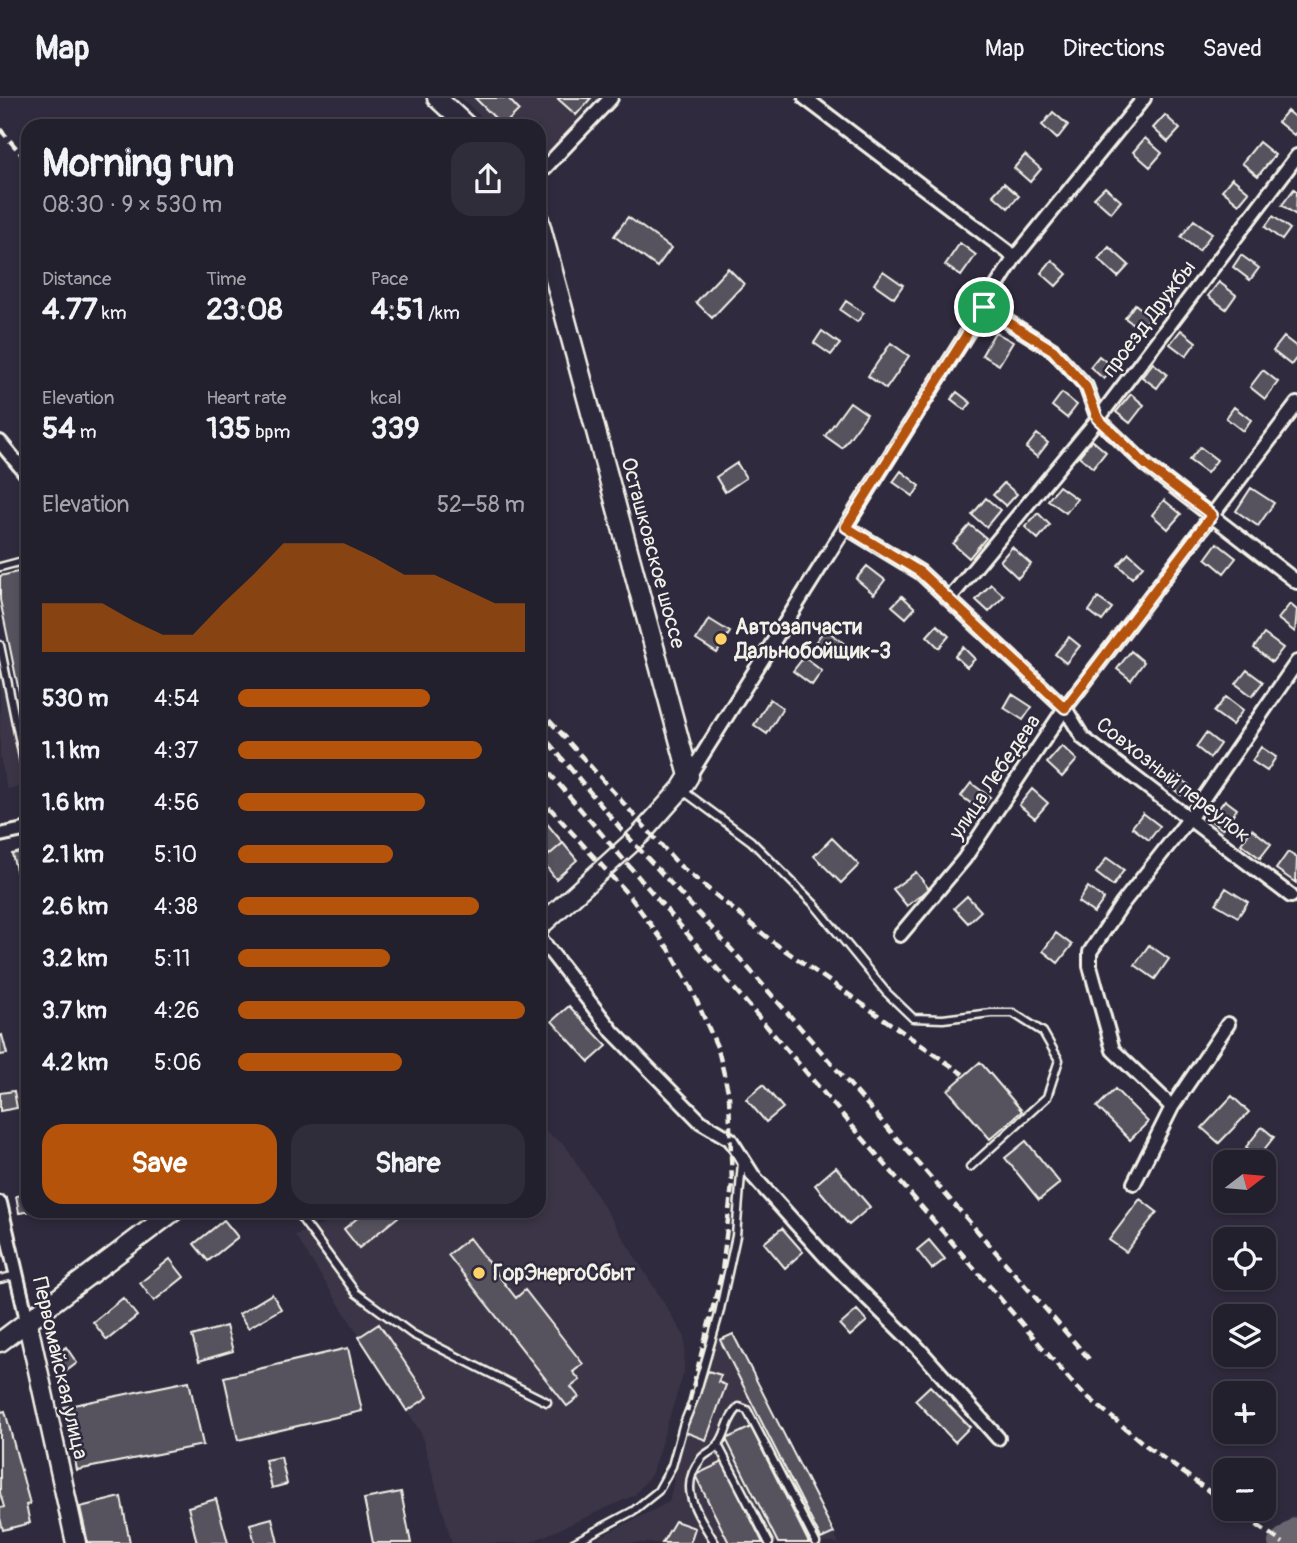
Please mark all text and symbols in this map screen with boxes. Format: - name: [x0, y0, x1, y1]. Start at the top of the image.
- text: Map: [35, 28, 90, 69]
- text: Map: [985, 34, 1025, 63]
- text: Directions: [1063, 34, 1164, 63]
- text: Saved: [1202, 34, 1262, 63]
- text: Morning run: [42, 140, 234, 188]
- button: share: [451, 142, 525, 216]
- text: 08:30 · 9 × 530 m: [42, 190, 222, 219]
- street label: проезд Дружбы: [1096, 255, 1202, 383]
- text: Distance: [42, 267, 111, 291]
- text: Time: [206, 267, 246, 291]
- text: Pace: [371, 267, 408, 291]
- pin: [954, 277, 1014, 337]
- icon: arrive: [965, 288, 1003, 326]
- text: 4.77: [42, 291, 98, 328]
- text: 23:08: [206, 291, 283, 328]
- text: 4:51: [371, 291, 424, 328]
- text: km: [98, 301, 127, 325]
- text: /km: [424, 301, 460, 325]
- text: Elevation: [42, 386, 114, 410]
- text: Heart rate: [206, 386, 286, 410]
- text: kcal: [371, 386, 402, 410]
- text: 54: [42, 410, 76, 447]
- text: 135: [206, 410, 251, 447]
- text: 339: [371, 410, 420, 447]
- text: m: [76, 420, 97, 444]
- text: bpm: [251, 420, 290, 444]
- street label: Осташковское шоссе: [615, 454, 692, 652]
- text: Elevation: [42, 490, 130, 519]
- text: 52–58 m: [437, 490, 525, 519]
- place label: Автозапчасти Дальнобойщик-3: [733, 614, 891, 665]
- marker: Автозапчасти Дальнобойщик-3: [713, 631, 729, 647]
- text: 530 m: [42, 684, 108, 713]
- text: 4:54: [154, 684, 199, 713]
- street label: улица Лебедева: [943, 709, 1047, 846]
- street label: Совхозный переулок: [1090, 711, 1256, 849]
- text: 1.1 km: [42, 736, 100, 765]
- text: 4:37: [154, 736, 198, 765]
- text: 1.6 km: [42, 788, 104, 817]
- text: 4:56: [154, 788, 199, 817]
- text: 2.1 km: [42, 840, 104, 869]
- text: 5:10: [154, 840, 197, 869]
- text: 2.6 km: [42, 892, 108, 921]
- text: 4:38: [154, 892, 198, 921]
- text: 3.2 km: [42, 944, 108, 973]
- text: 5:11: [154, 944, 191, 973]
- text: 3.7 km: [42, 996, 107, 1025]
- text: 4:26: [154, 996, 200, 1025]
- text: 4.2 km: [42, 1048, 108, 1077]
- text: 5:06: [154, 1048, 202, 1077]
- button: Save: [42, 1124, 277, 1204]
- button: Share: [291, 1124, 525, 1204]
- north arrow: [1213, 1150, 1276, 1213]
- map controls: [1213, 1150, 1276, 1521]
- button: locate: [1213, 1227, 1276, 1290]
- place label: ГорЭнергоСбыт: [493, 1260, 636, 1287]
- marker: ГорЭнергоСбыт: [471, 1265, 487, 1281]
- street label: Первомайская улица: [26, 1274, 94, 1462]
- button: layers: [1213, 1304, 1276, 1367]
- button: +: [1213, 1381, 1276, 1444]
- button: −: [1213, 1458, 1276, 1521]

